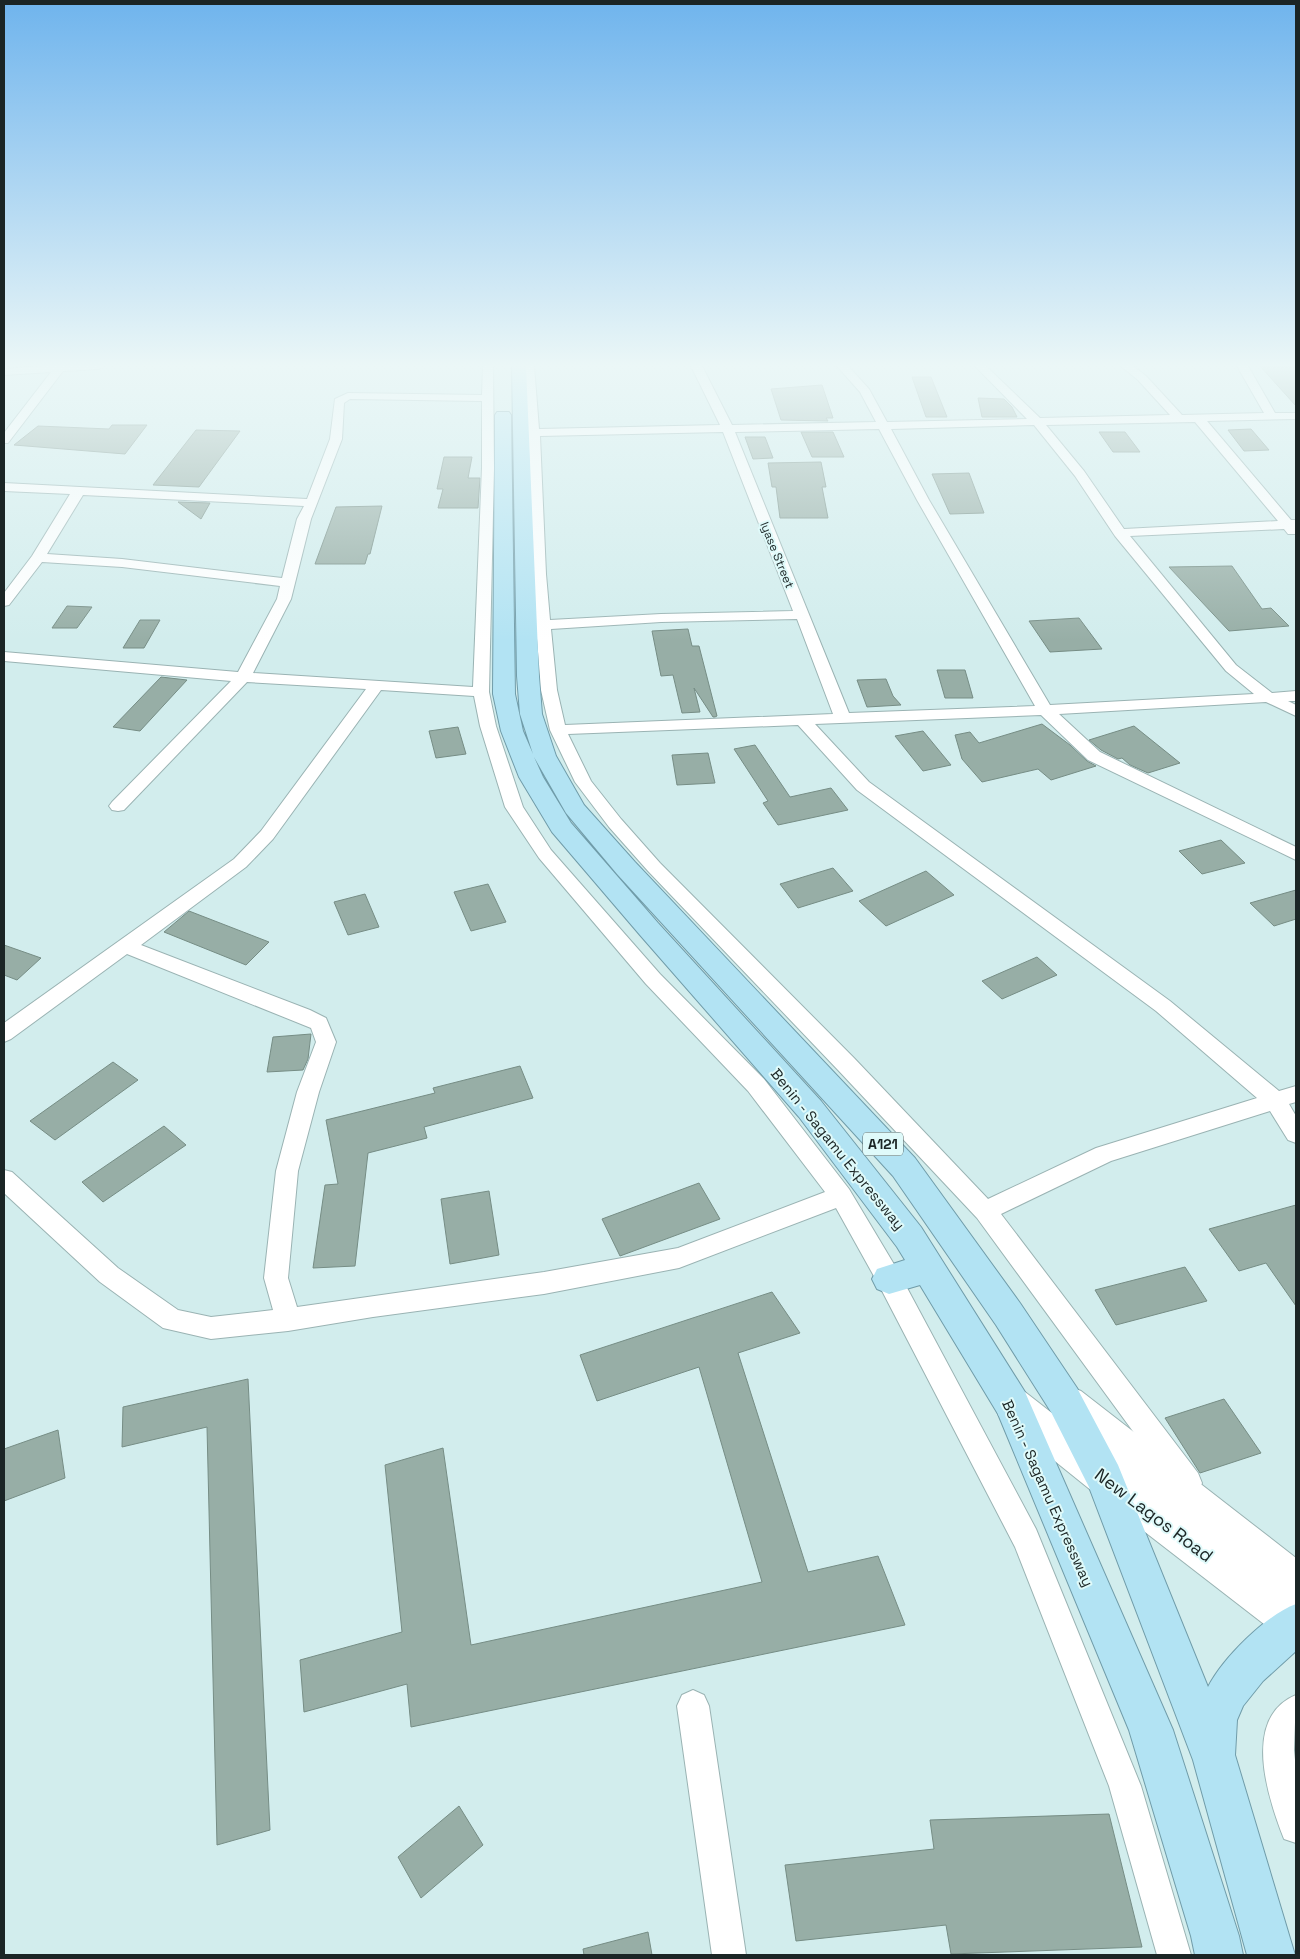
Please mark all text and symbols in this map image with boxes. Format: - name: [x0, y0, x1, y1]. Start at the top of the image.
- street label: Iyase Street: [756, 519, 798, 591]
- street label: Benin - Sagamu Expressway: [767, 1064, 909, 1234]
- road number: A121: [863, 1132, 903, 1156]
- street label: Benin - Sagamu Expressway: [998, 1397, 1098, 1589]
- street label: New Lagos Road: [1090, 1463, 1218, 1567]

